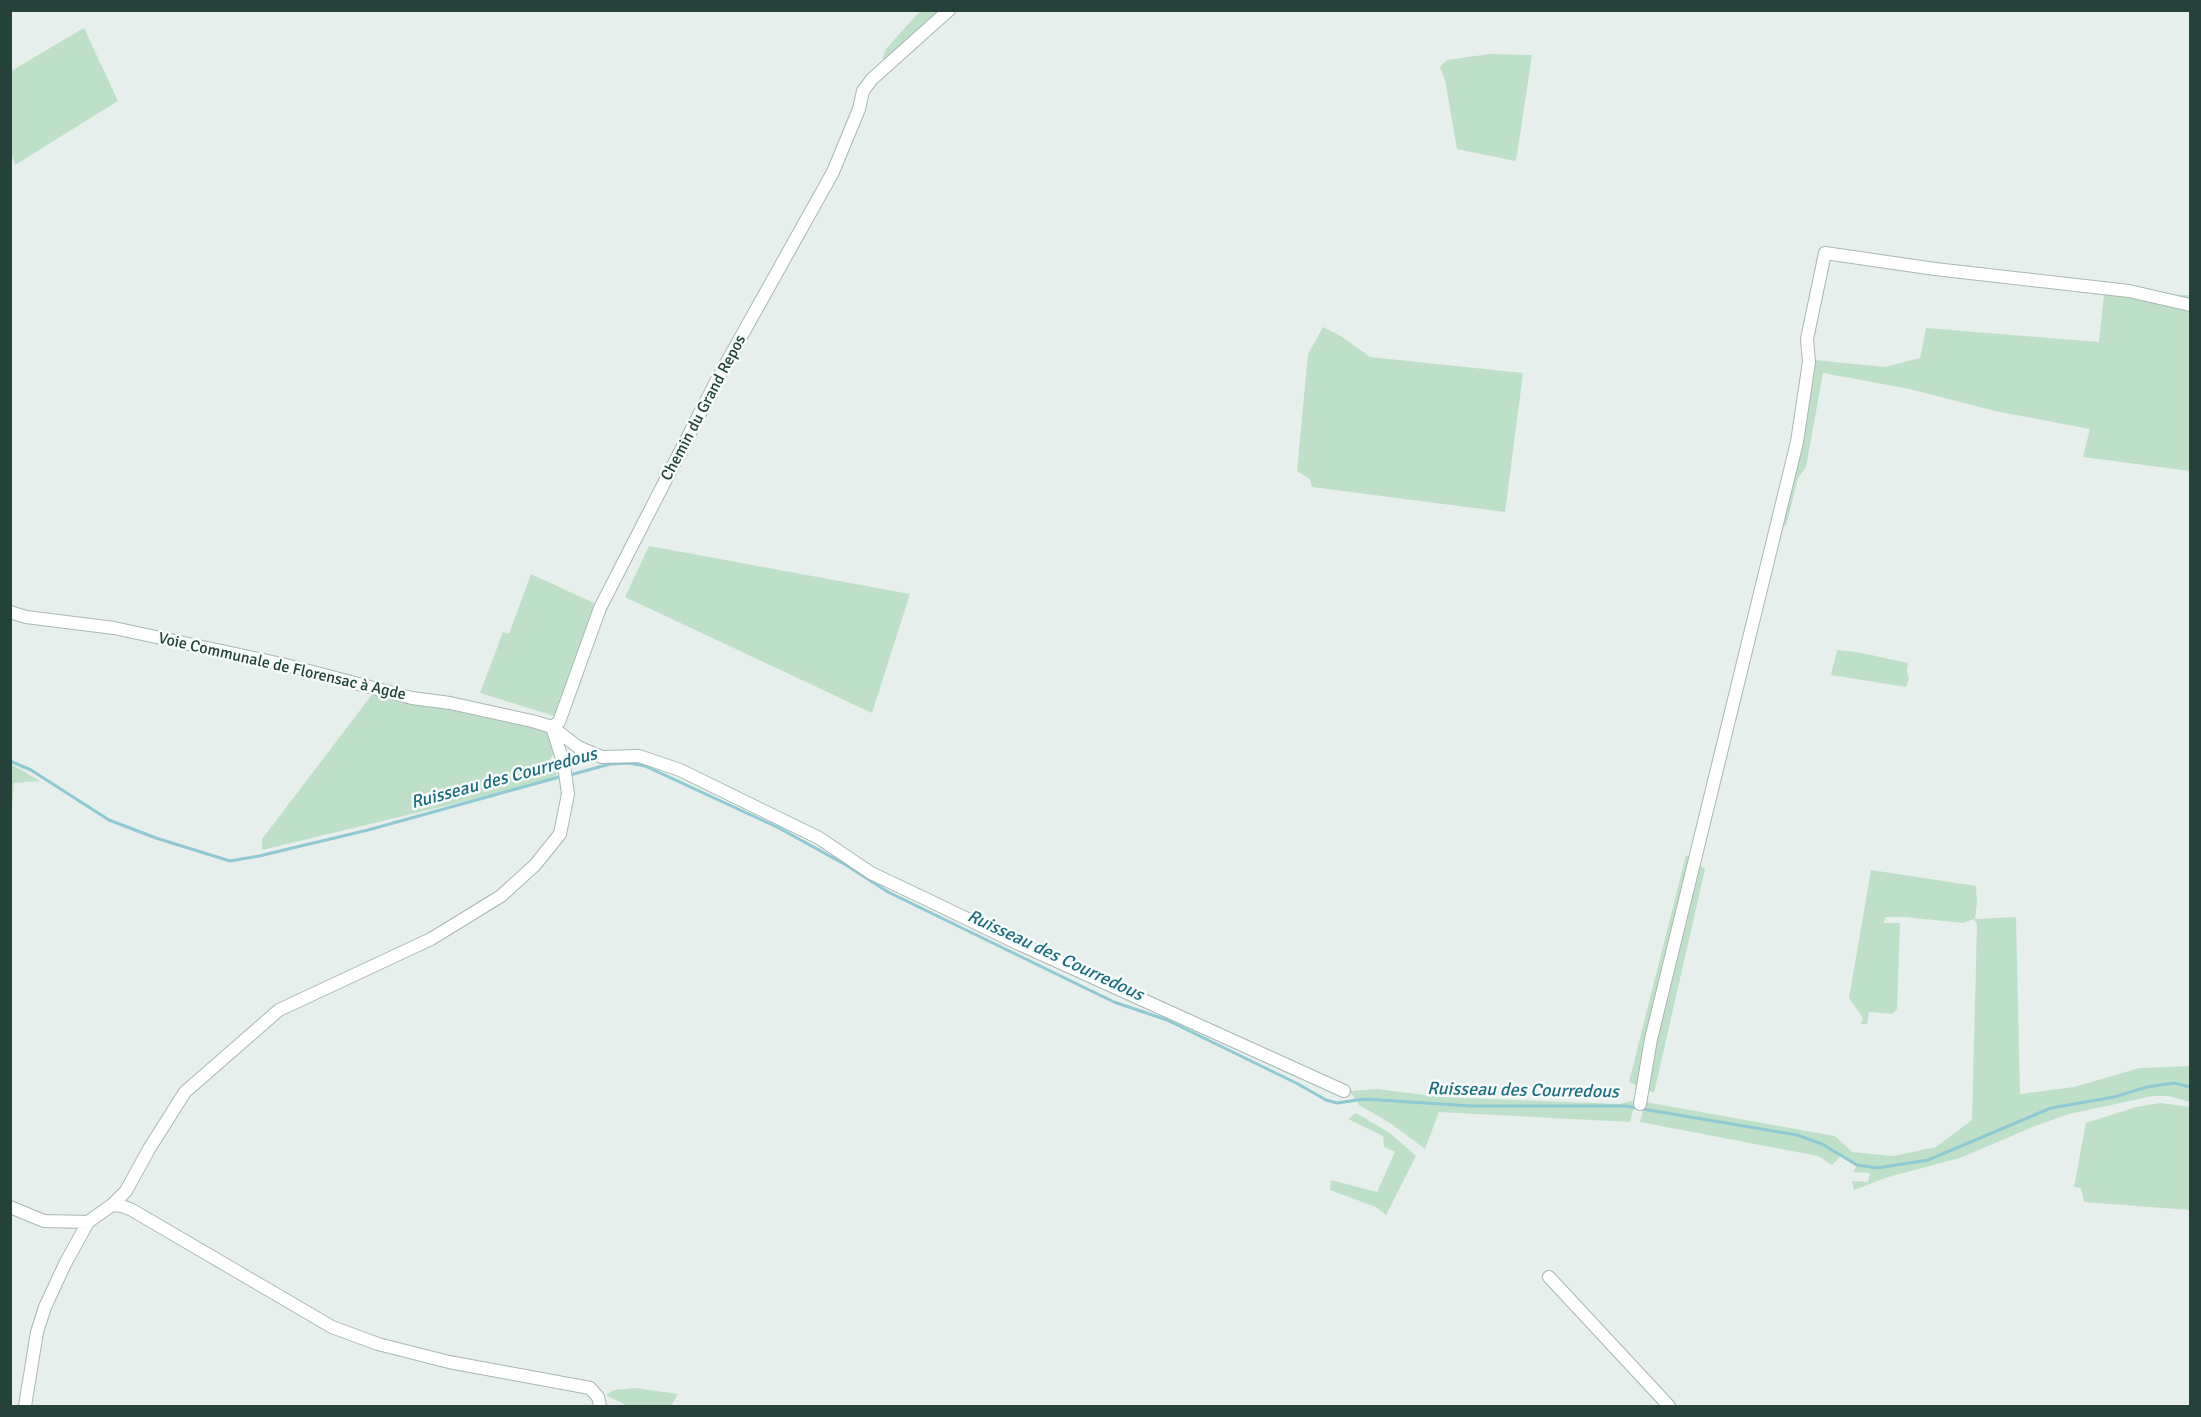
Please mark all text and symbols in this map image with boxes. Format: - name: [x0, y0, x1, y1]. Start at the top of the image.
- street label: Chemin du Grand Repos: [657, 332, 751, 484]
- street label: Voie Communale de Florensac à Agde: [156, 629, 408, 705]
- water label: Ruisseau des Courredous: [409, 744, 599, 814]
- water label: Ruisseau des Courredous: [964, 906, 1146, 1006]
- water label: Ruisseau des Courredous: [1427, 1079, 1619, 1103]

